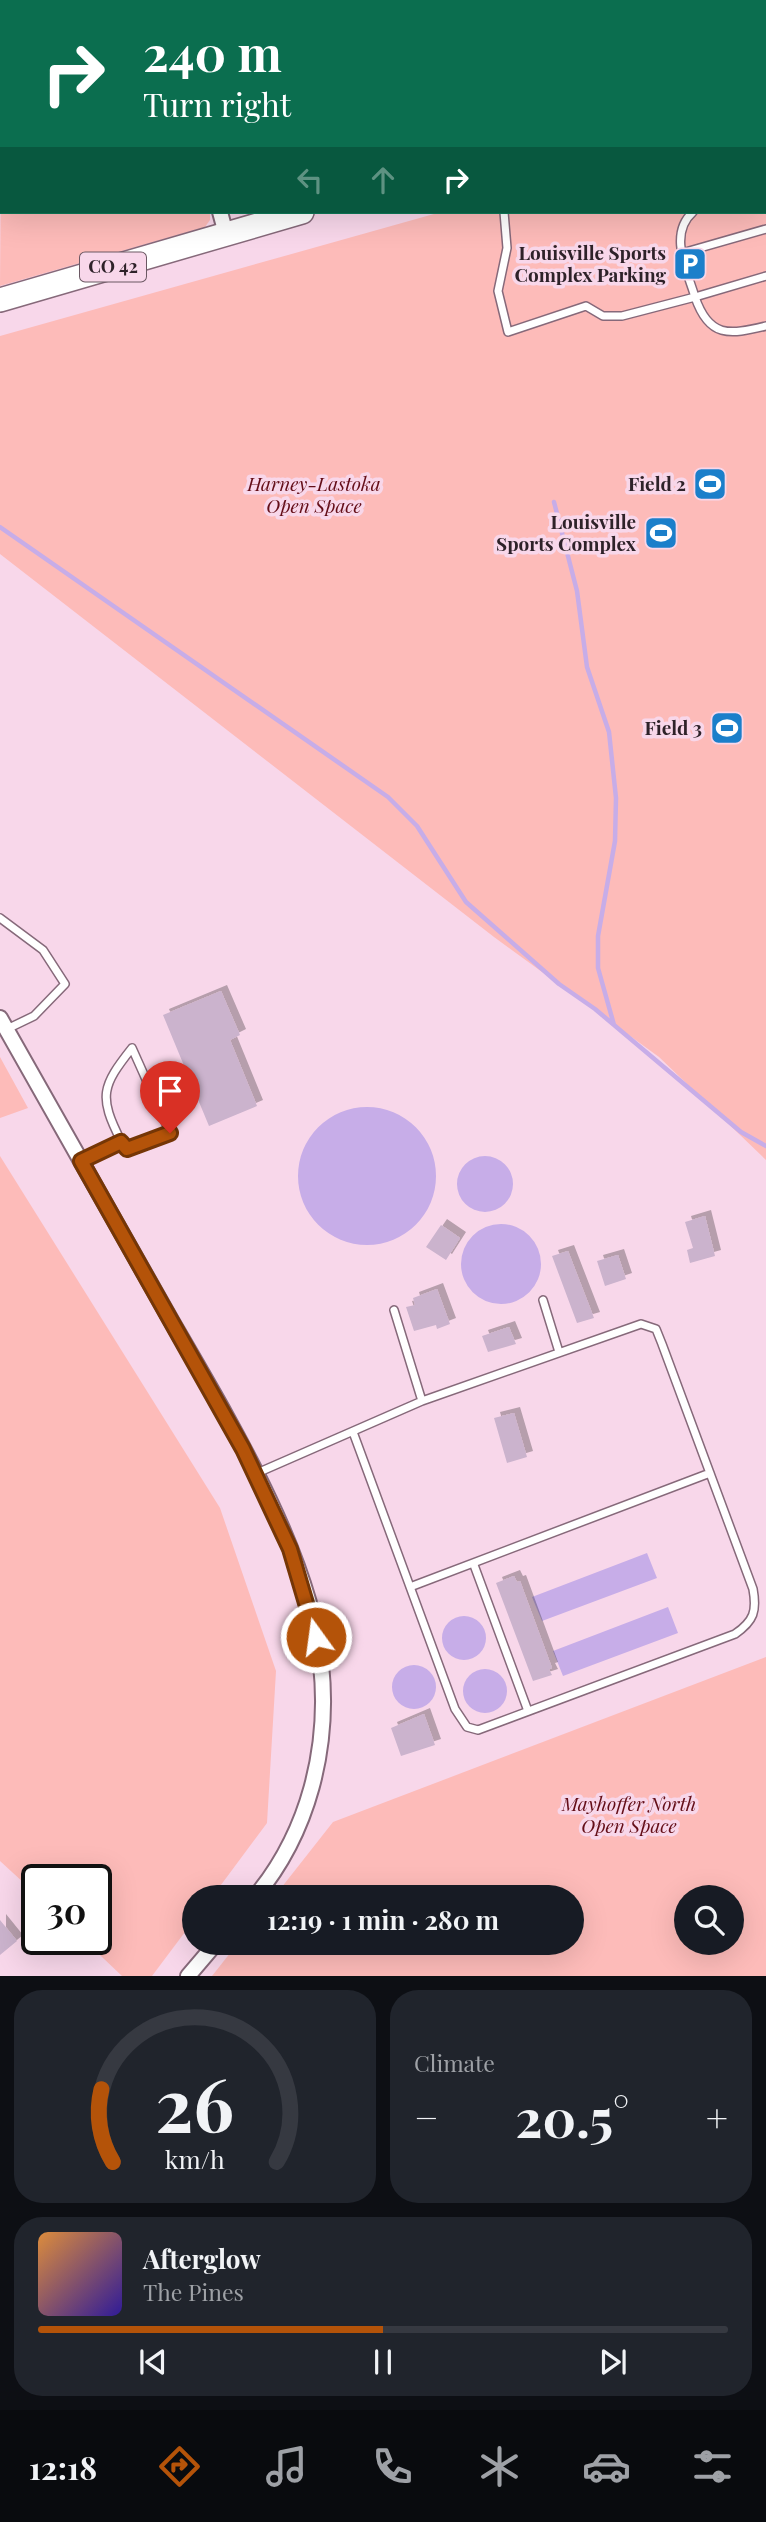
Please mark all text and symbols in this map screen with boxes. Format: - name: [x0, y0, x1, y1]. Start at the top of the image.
- text: 240 m: [143, 19, 282, 84]
- icon: right: [28, 28, 119, 119]
- text: Turn right: [143, 82, 291, 125]
- icon: left: [291, 161, 329, 199]
- icon: ahead: [364, 161, 402, 199]
- icon: right: [437, 161, 475, 199]
- place label: Louisville Sports Complex Parking: [515, 239, 666, 287]
- parking icon: Louisville Sports Complex Parking: [671, 245, 709, 283]
- road number: CO 42: [80, 253, 146, 282]
- sports icon: Field 2: [691, 465, 729, 503]
- park label: Harney-Lastoka Open Space: [246, 470, 381, 518]
- place label: Field 2: [628, 470, 686, 496]
- place label: Louisville Sports Complex: [496, 508, 637, 556]
- sports icon: Louisville Sports Complex: [642, 514, 680, 552]
- sports icon: Field 3: [708, 709, 746, 747]
- place label: Field 3: [645, 714, 702, 740]
- pin: [140, 1061, 200, 1133]
- icon: arrive: [151, 1072, 189, 1110]
- position arrow: [279, 1600, 353, 1674]
- park label: Mayhoffer North Open Space: [561, 1790, 696, 1838]
- speed limit sign: 30: [21, 1864, 112, 1955]
- map controls: [674, 1885, 744, 1955]
- button: search: [674, 1885, 744, 1955]
- text: 12:19 · 1 min · 280 m: [267, 1902, 499, 1937]
- text: Climate: [414, 2047, 495, 2078]
- text: 26: [156, 2054, 234, 2151]
- text: 20.5°: [515, 2082, 629, 2151]
- text: −: [414, 2091, 439, 2142]
- text: +: [706, 2091, 728, 2142]
- text: km/h: [165, 2142, 225, 2175]
- text: Afterglow: [143, 2241, 261, 2276]
- text: The Pines: [143, 2276, 244, 2307]
- icon: previous: [134, 2343, 172, 2381]
- icon: pause: [364, 2343, 402, 2381]
- icon: next: [594, 2343, 632, 2381]
- icon: directions: [155, 2442, 204, 2491]
- icon: music: [262, 2442, 311, 2491]
- icon: phone: [368, 2442, 417, 2491]
- icon: climate: [475, 2442, 524, 2491]
- icon: car: [582, 2442, 631, 2491]
- icon: filters: [688, 2442, 737, 2491]
- text: 12:18: [29, 2445, 97, 2488]

